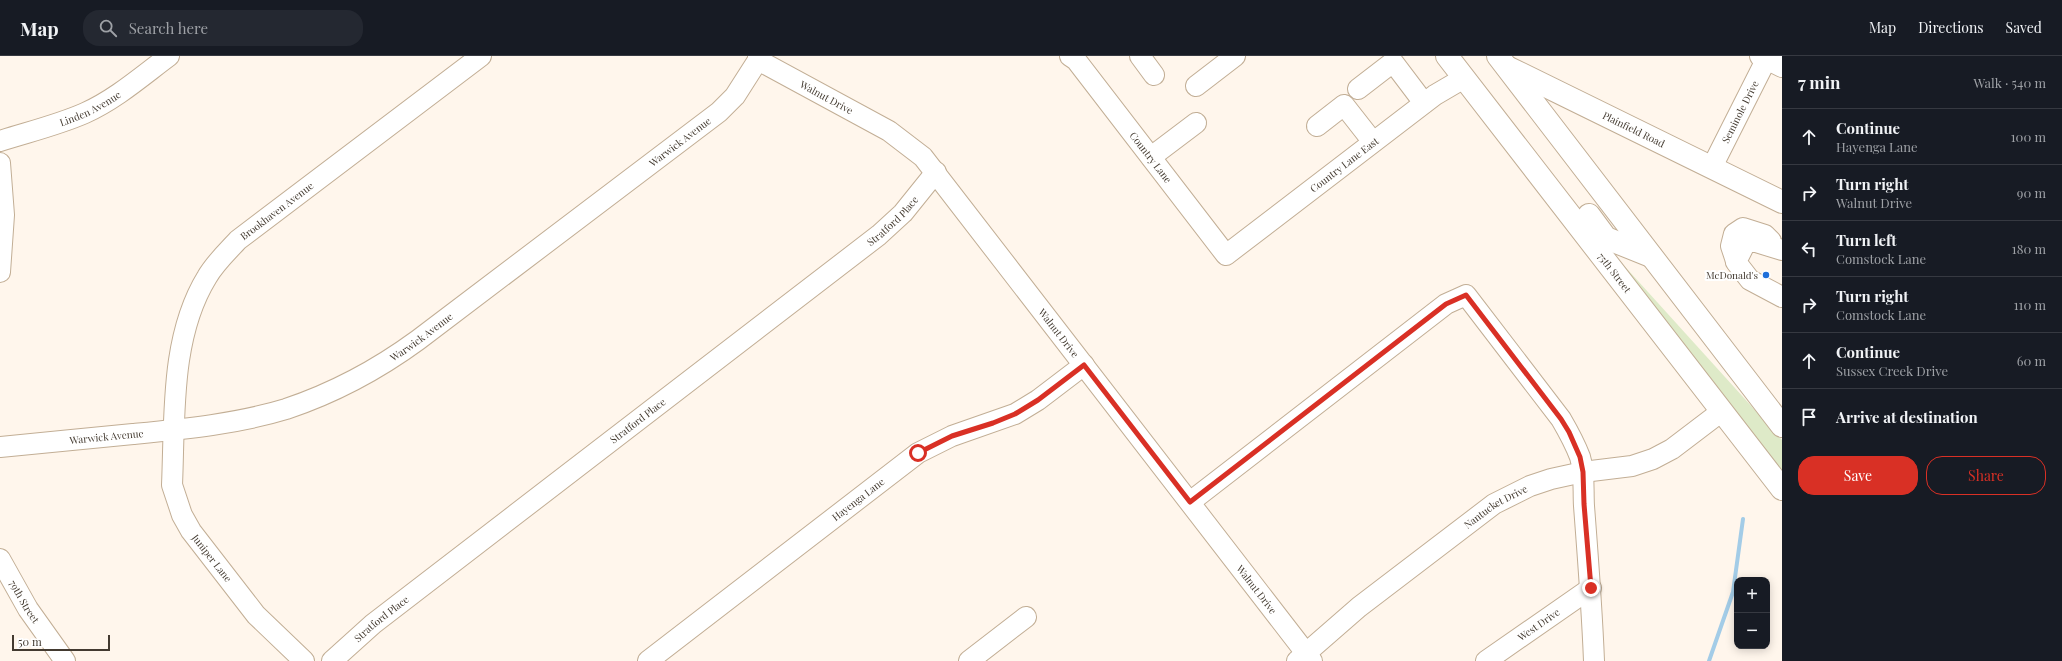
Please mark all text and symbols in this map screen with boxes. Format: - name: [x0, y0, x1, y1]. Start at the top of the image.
- search box: [83, 10, 363, 46]
- text: Map: [20, 15, 59, 41]
- icon: search: [97, 17, 119, 39]
- text: Search here: [129, 18, 208, 38]
- text: Map: [1869, 18, 1896, 37]
- text: Directions: [1918, 18, 1984, 37]
- text: Saved: [2006, 18, 2042, 37]
- text: 7 min: [1798, 71, 1841, 93]
- text: Walk · 540 m: [1973, 74, 2046, 91]
- street label: Walnut Drive: [797, 77, 856, 117]
- street label: Seminole Drive: [1718, 78, 1762, 145]
- street label: Linden Avenue: [58, 87, 123, 129]
- street label: Plainfield Road: [1600, 108, 1667, 151]
- street label: Warwick Avenue: [645, 114, 714, 170]
- text: Continue: [1836, 118, 1900, 138]
- icon: ahead: [1798, 126, 1820, 148]
- text: 100 m: [2011, 128, 2046, 145]
- street label: Country Lane: [1127, 129, 1175, 186]
- street label: Country Lane East: [1307, 134, 1382, 195]
- text: Hayenga Lane: [1836, 138, 1918, 155]
- text: Turn right: [1836, 174, 1909, 194]
- street label: Brookhaven Avenue: [237, 178, 316, 243]
- icon: right: [1798, 182, 1820, 204]
- text: 90 m: [2017, 184, 2046, 201]
- street label: Stratford Place: [864, 193, 921, 249]
- text: Walnut Drive: [1836, 194, 1912, 211]
- text: Turn left: [1836, 230, 1897, 250]
- icon: left: [1798, 238, 1820, 260]
- text: 180 m: [2012, 240, 2046, 257]
- street label: 75th Street: [1595, 250, 1635, 296]
- text: Comstock Lane: [1836, 250, 1926, 267]
- place label: McDonald's: [1706, 268, 1758, 282]
- marker: McDonald's: [1761, 270, 1771, 280]
- text: Turn right: [1836, 286, 1909, 306]
- icon: right: [1798, 294, 1820, 316]
- text: 110 m: [2014, 296, 2046, 313]
- street label: Walnut Drive: [1035, 305, 1082, 360]
- text: Comstock Lane: [1836, 306, 1926, 323]
- street label: Warwick Avenue: [386, 309, 455, 365]
- text: Continue: [1836, 342, 1900, 362]
- icon: ahead: [1798, 350, 1820, 372]
- text: 60 m: [2017, 352, 2046, 369]
- text: Sussex Creek Drive: [1836, 362, 1948, 379]
- street label: Stratford Place: [607, 395, 668, 446]
- icon: arrive: [1798, 406, 1820, 428]
- text: Arrive at destination: [1836, 407, 1978, 427]
- street label: Warwick Avenue: [68, 426, 144, 447]
- route start: [909, 444, 927, 462]
- button: Save: [1798, 456, 1918, 495]
- button: Share: [1926, 456, 2046, 495]
- street label: Hayenga Lane: [829, 475, 887, 524]
- street label: Nantucket Drive: [1461, 481, 1530, 532]
- street label: Juniper Lane: [188, 530, 235, 585]
- street label: Walnut Drive: [1233, 561, 1280, 617]
- street label: 79th Street: [6, 577, 43, 626]
- map controls: [1734, 577, 1770, 649]
- button: +: [1734, 577, 1770, 613]
- route end: [1582, 579, 1600, 597]
- street label: Stratford Place: [351, 592, 411, 645]
- street label: West Drive: [1514, 605, 1562, 645]
- button: −: [1734, 613, 1770, 649]
- scale bar: [12, 633, 110, 652]
- text: 50 m: [18, 634, 42, 649]

